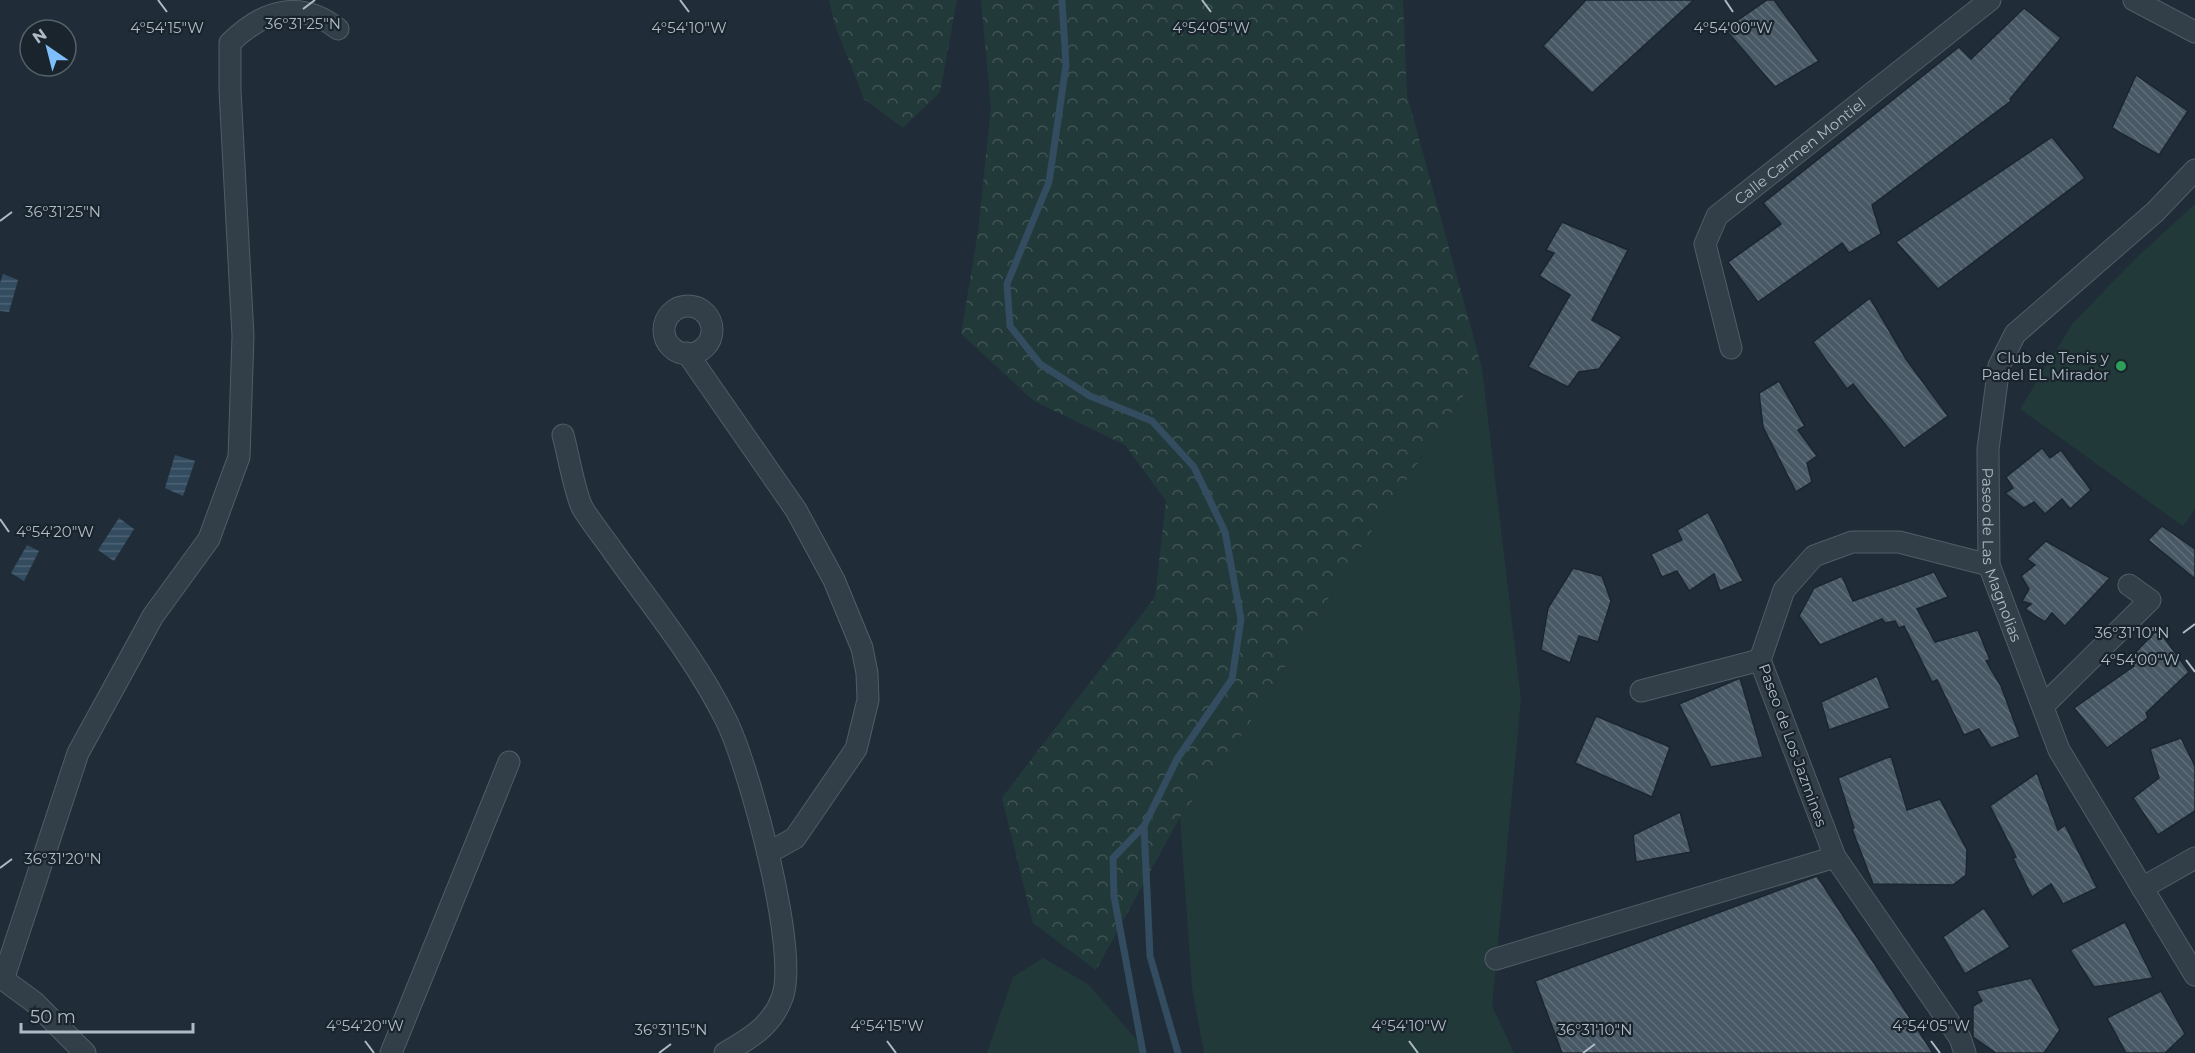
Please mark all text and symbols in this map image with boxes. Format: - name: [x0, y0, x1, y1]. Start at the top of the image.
- text: 36°31'25"N: [265, 14, 341, 33]
- north arrow: [18, 18, 78, 78]
- text: 4°54'15"W: [130, 18, 204, 37]
- text: 4°54'10"W: [651, 18, 727, 37]
- text: 4°54'05"W: [1172, 18, 1250, 37]
- text: 4°54'00"W: [1693, 18, 1773, 37]
- text: N: [29, 25, 50, 48]
- street label: Calle Carmen Montiel: [1730, 93, 1869, 208]
- text: 36°31'25"N: [25, 202, 101, 221]
- place label: Club de Tenis y Padel EL Mirador: [1981, 348, 2110, 384]
- marker: Club de Tenis y Padel EL Mirador: [2114, 359, 2128, 373]
- street label: Paseo de Las Magnolias: [1979, 467, 2027, 644]
- text: 4°54'20"W: [16, 522, 94, 541]
- text: 36°31'10"N: [2095, 623, 2169, 642]
- text: 4°54'00"W: [2100, 650, 2180, 669]
- street label: Paseo de Los Jazmines: [1755, 661, 1831, 829]
- text: 36°31'20"N: [24, 849, 102, 868]
- scale bar: [21, 996, 194, 1034]
- text: 50 m: [30, 1006, 76, 1028]
- text: 4°54'20"W: [326, 1016, 404, 1035]
- text: 4°54'15"W: [850, 1016, 924, 1035]
- text: 4°54'10"W: [1371, 1016, 1447, 1035]
- text: 4°54'05"W: [1892, 1016, 1970, 1035]
- text: 36°31'15"N: [634, 1020, 708, 1039]
- text: 36°31'10"N: [1558, 1020, 1632, 1039]

